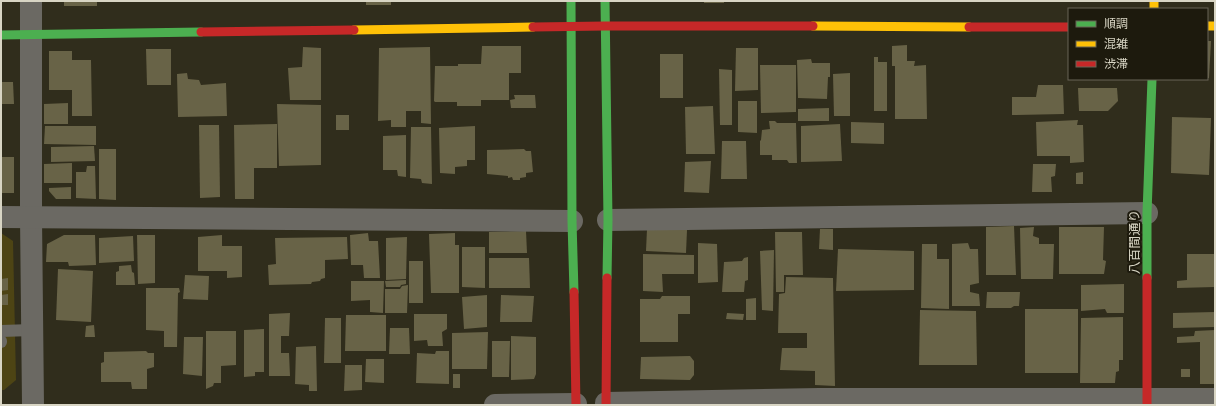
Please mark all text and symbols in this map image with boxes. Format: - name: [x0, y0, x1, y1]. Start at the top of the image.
- legend: [1068, 8, 1208, 80]
- text: 順調: [1104, 17, 1128, 31]
- text: 混雑: [1104, 37, 1128, 51]
- text: 渋滞: [1104, 57, 1128, 71]
- street label: 八百間通り: [1127, 209, 1142, 275]

